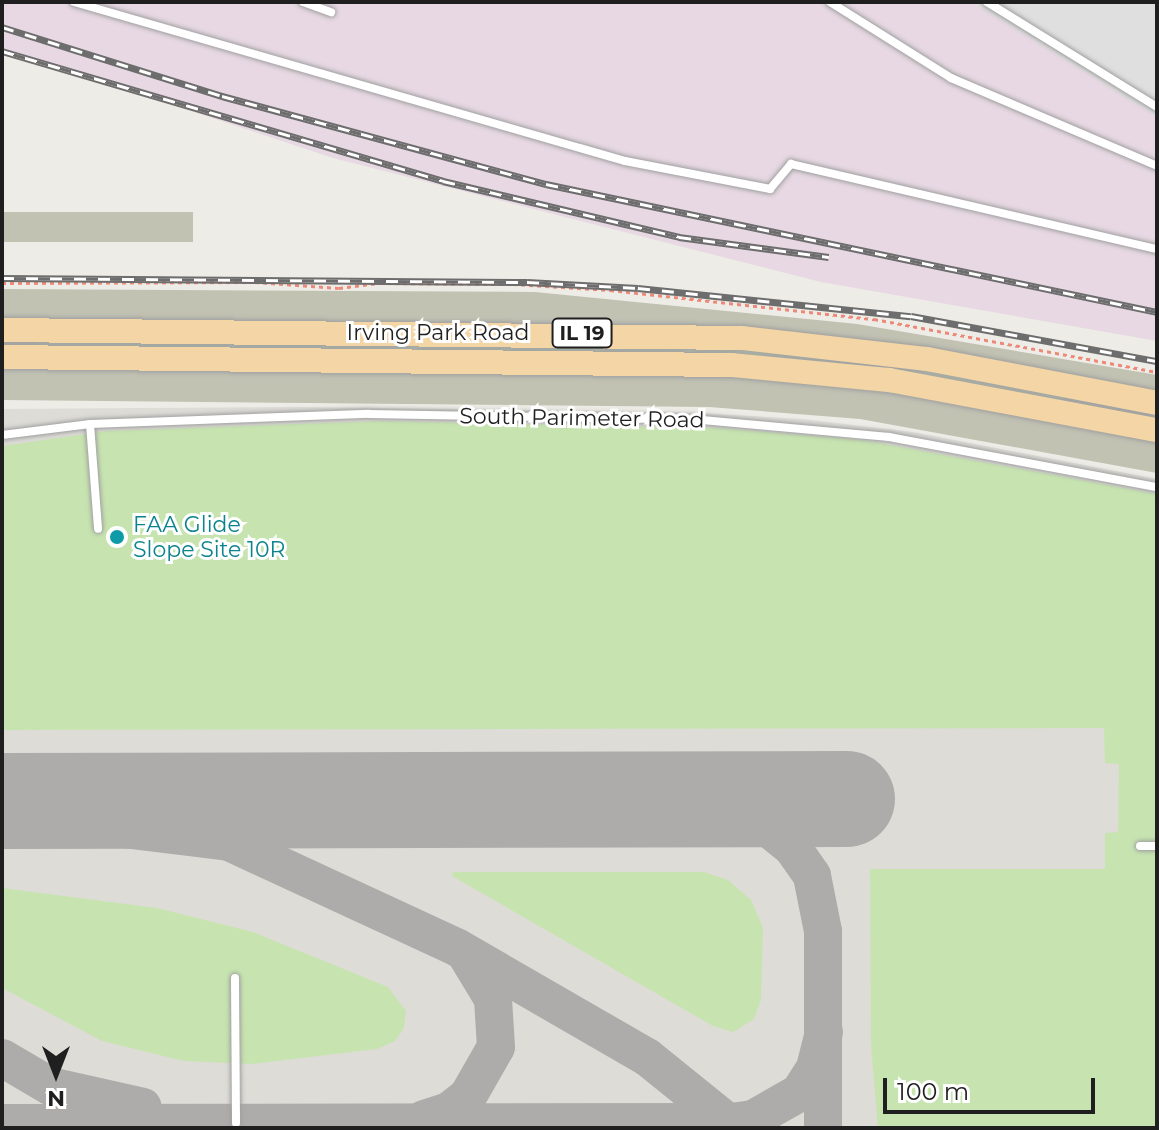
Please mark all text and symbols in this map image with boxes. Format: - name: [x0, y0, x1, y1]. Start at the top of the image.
- road number: IL 19: [550, 317, 614, 349]
- street label: Irving Park Road: [347, 320, 529, 346]
- street label: South Parimeter Road: [459, 403, 705, 433]
- place label: FAA Glide Slope Site 10R: [133, 511, 285, 562]
- marker: FAA Glide Slope Site 10R: [108, 528, 126, 546]
- north arrow: [16, 1034, 96, 1114]
- scale bar: [887, 1062, 1099, 1112]
- text: 100 m: [897, 1077, 969, 1106]
- text: N: [47, 1085, 65, 1112]

